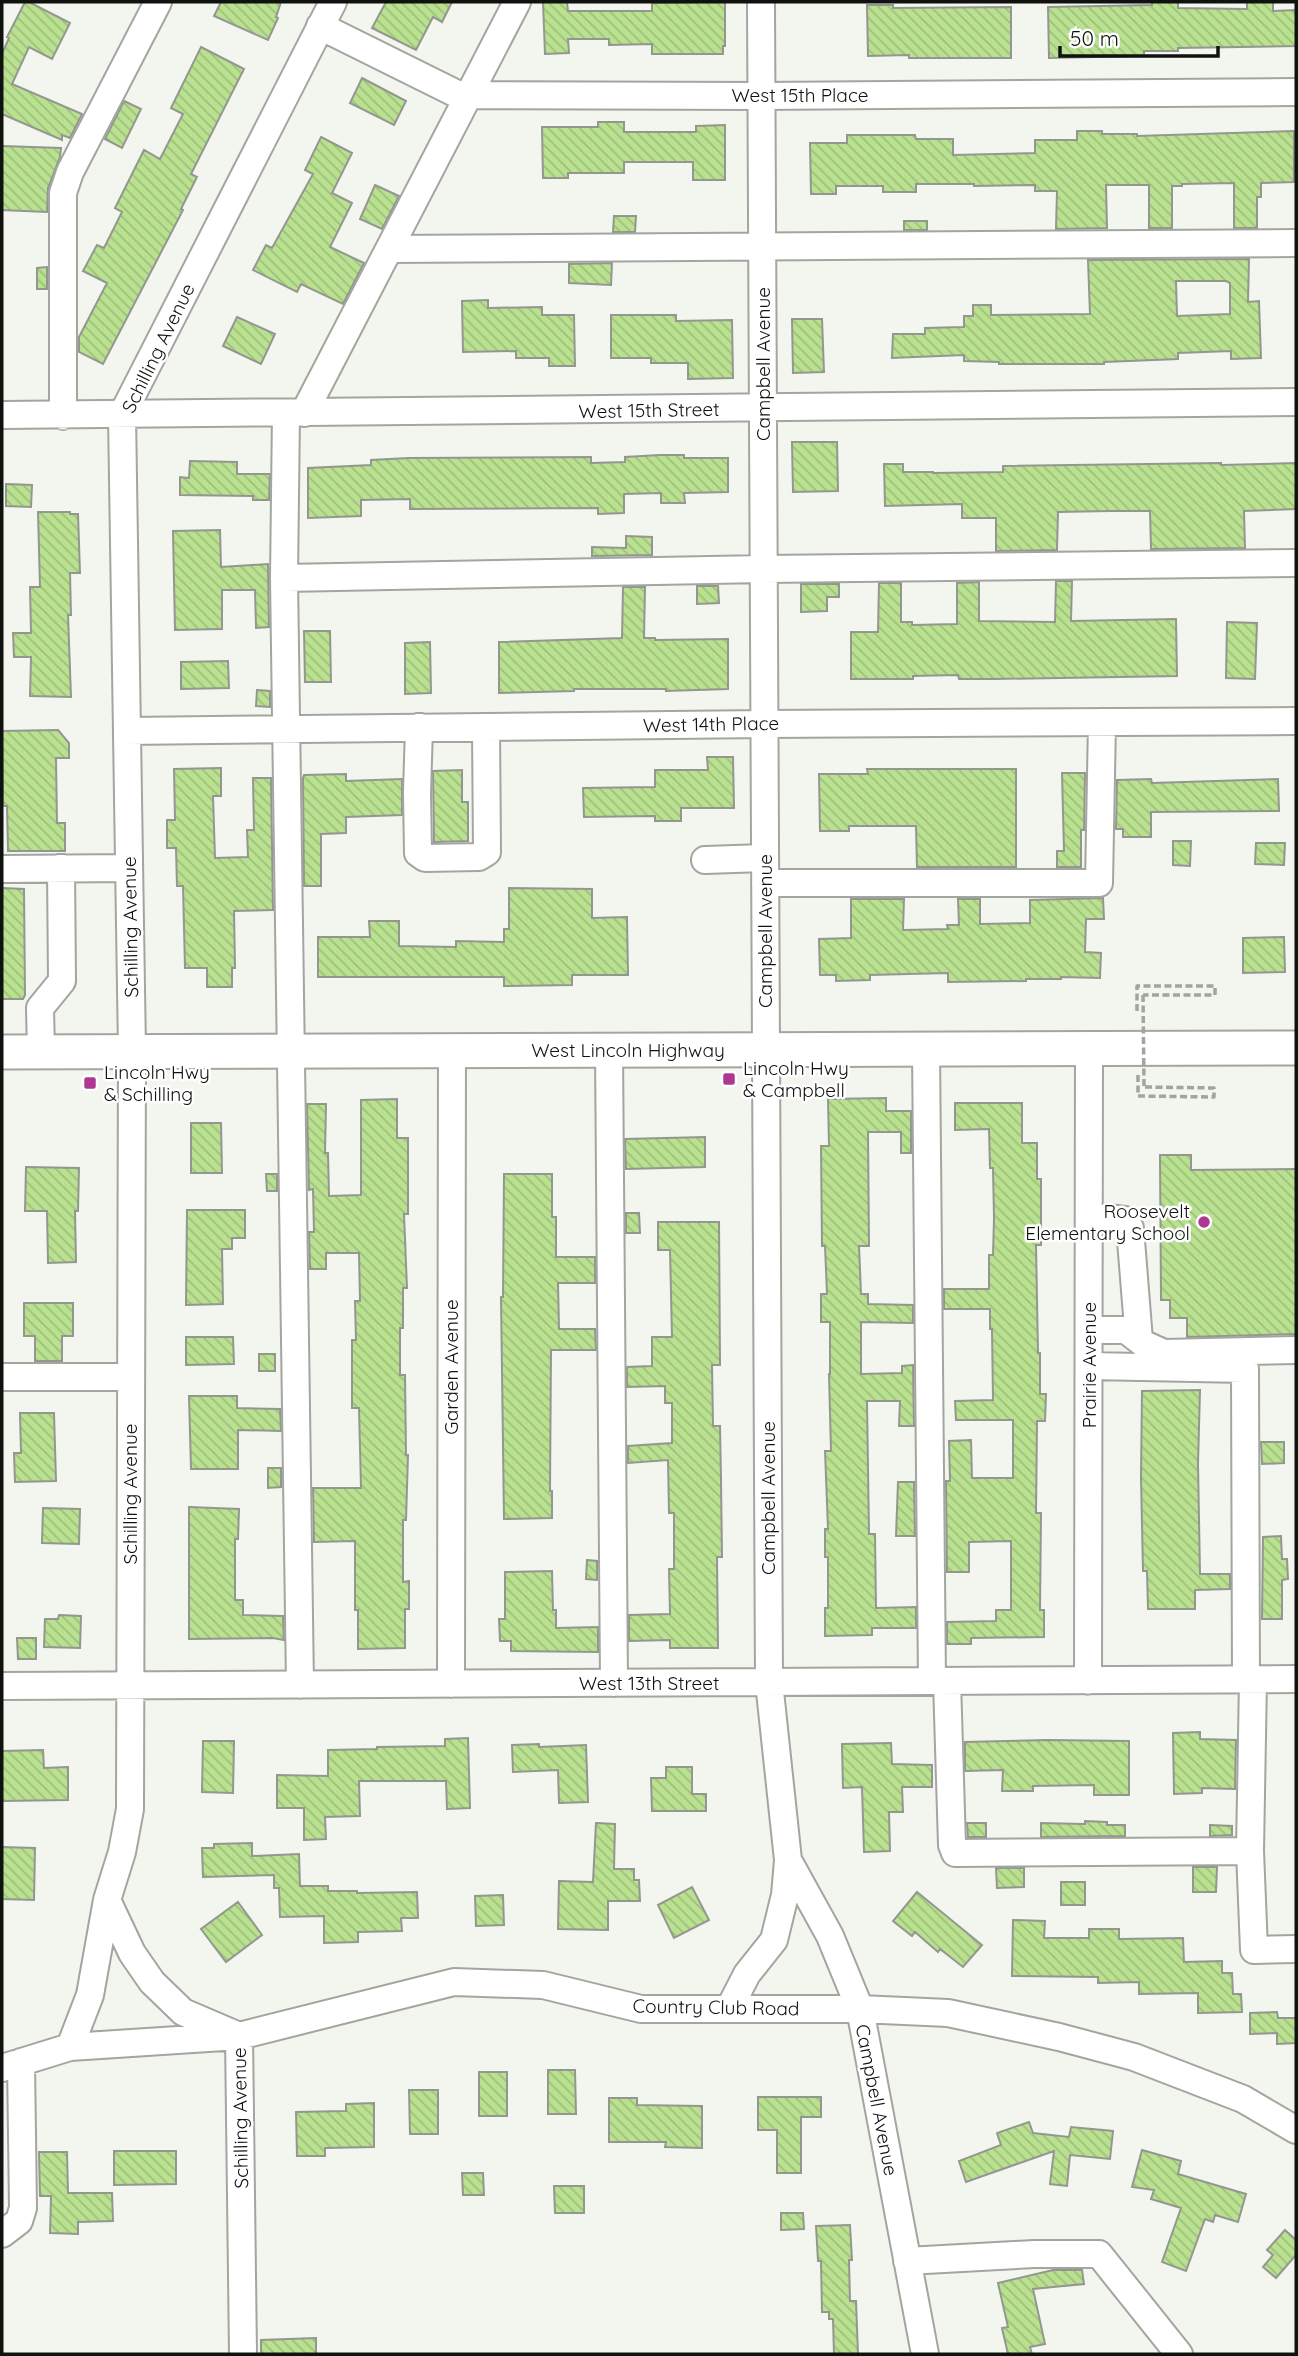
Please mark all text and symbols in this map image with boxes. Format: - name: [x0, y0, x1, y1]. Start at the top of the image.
- scale bar: [1060, 14, 1218, 58]
- text: 50 m: [1070, 25, 1119, 51]
- street label: West 15th Place: [732, 83, 868, 107]
- street label: Schilling Avenue: [116, 279, 200, 417]
- street label: Campbell Avenue: [751, 287, 775, 441]
- street label: West 15th Street: [578, 397, 720, 423]
- street label: West 14th Place: [643, 711, 779, 737]
- street label: Campbell Avenue: [753, 854, 777, 1008]
- street label: Schilling Avenue: [117, 856, 143, 998]
- street label: West Lincoln Highway: [531, 1038, 725, 1062]
- place label: Lincoln Hwy & Campbell: [743, 1056, 849, 1102]
- place label: Lincoln Hwy & Schilling: [104, 1060, 210, 1106]
- marker: Lincoln Hwy & Campbell: [721, 1071, 737, 1087]
- marker: Lincoln Hwy & Schilling: [82, 1075, 98, 1091]
- place label: Roosevelt Elementary School: [1025, 1199, 1190, 1245]
- marker: Roosevelt Elementary School: [1196, 1214, 1212, 1230]
- street label: Garden Avenue: [439, 1299, 463, 1435]
- street label: Prairie Avenue: [1077, 1302, 1101, 1428]
- street label: Campbell Avenue: [756, 1421, 780, 1575]
- street label: Schilling Avenue: [118, 1423, 142, 1565]
- street label: West 13th Street: [579, 1671, 719, 1695]
- street label: Country Club Road: [632, 1994, 800, 2020]
- street label: Campbell Avenue: [851, 2022, 903, 2178]
- street label: Schilling Avenue: [227, 2047, 253, 2189]

